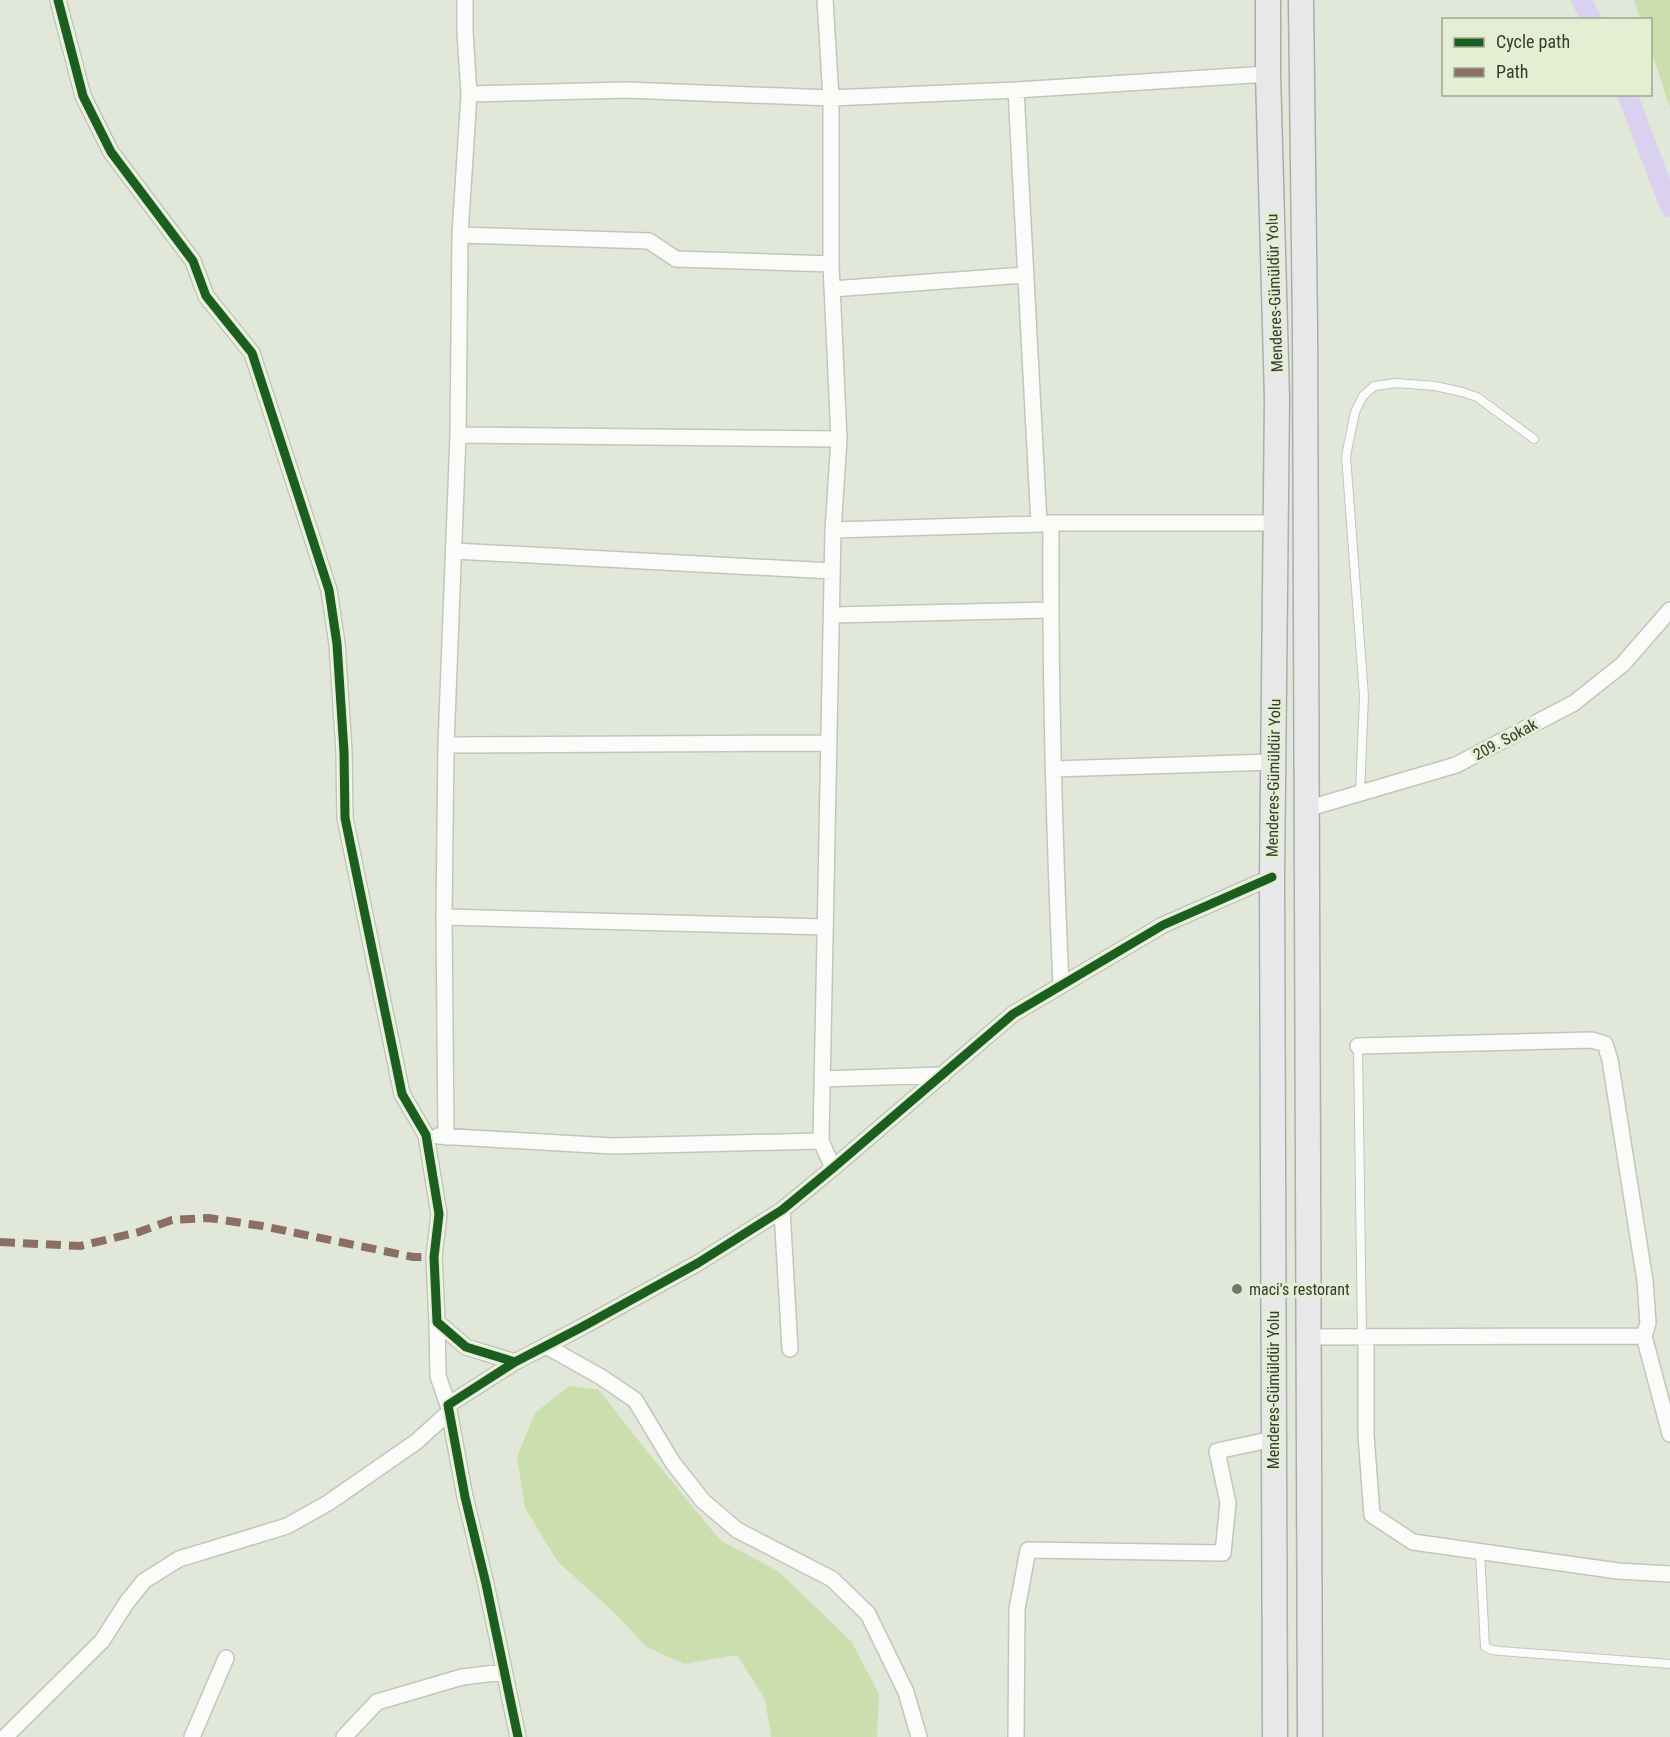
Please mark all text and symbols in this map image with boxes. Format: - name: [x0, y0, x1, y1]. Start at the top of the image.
- legend: [1442, 18, 1652, 96]
- text: Cycle path: [1496, 31, 1570, 52]
- text: Path: [1496, 61, 1529, 82]
- street label: Menderes-Gümüldür Yolu: [1262, 213, 1287, 372]
- street label: Menderes-Gümüldür Yolu: [1263, 699, 1284, 857]
- street label: 209. Sokak: [1470, 714, 1541, 764]
- place label: maci's restorant: [1249, 1280, 1350, 1299]
- marker: maci's restorant: [1230, 1282, 1244, 1296]
- street label: Menderes-Gümüldür Yolu: [1264, 1311, 1283, 1469]

